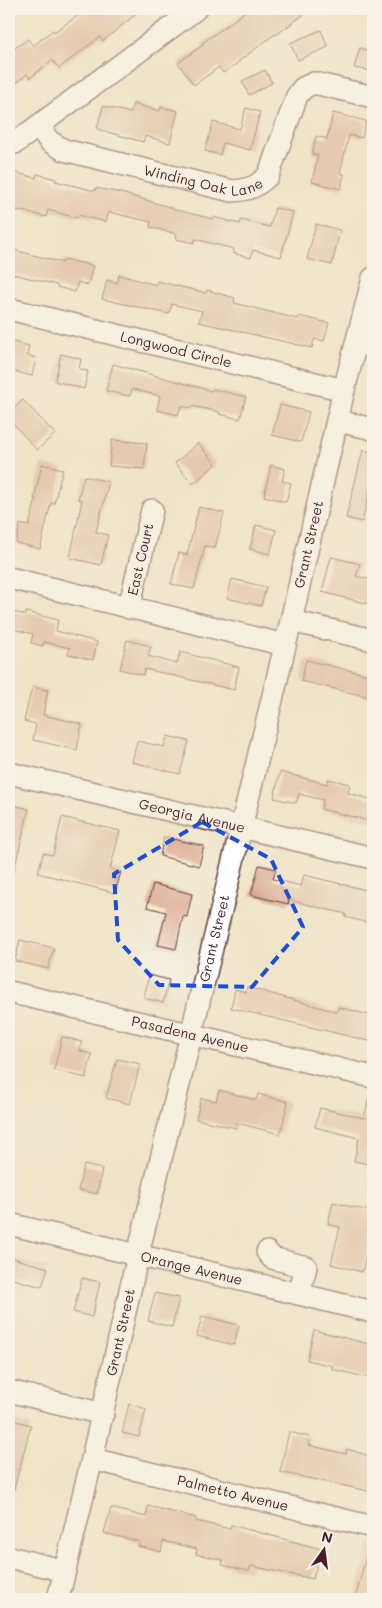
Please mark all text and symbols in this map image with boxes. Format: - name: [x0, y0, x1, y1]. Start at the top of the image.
- street label: Winding Oak Lane: [142, 160, 267, 200]
- street label: Longwood Circle: [119, 326, 234, 372]
- street label: Grant Street: [289, 499, 327, 590]
- street label: East Court: [122, 521, 158, 597]
- street label: Georgia Avenue: [137, 794, 247, 837]
- street label: Grant Street: [194, 893, 234, 984]
- street label: Pasadena Avenue: [130, 1011, 251, 1057]
- street label: Orange Avenue: [139, 1246, 245, 1289]
- street label: Grant Street: [101, 1287, 139, 1378]
- street label: Palmetto Avenue: [175, 1470, 291, 1515]
- north arrow: [300, 1526, 350, 1576]
- text: N: [320, 1526, 335, 1547]

